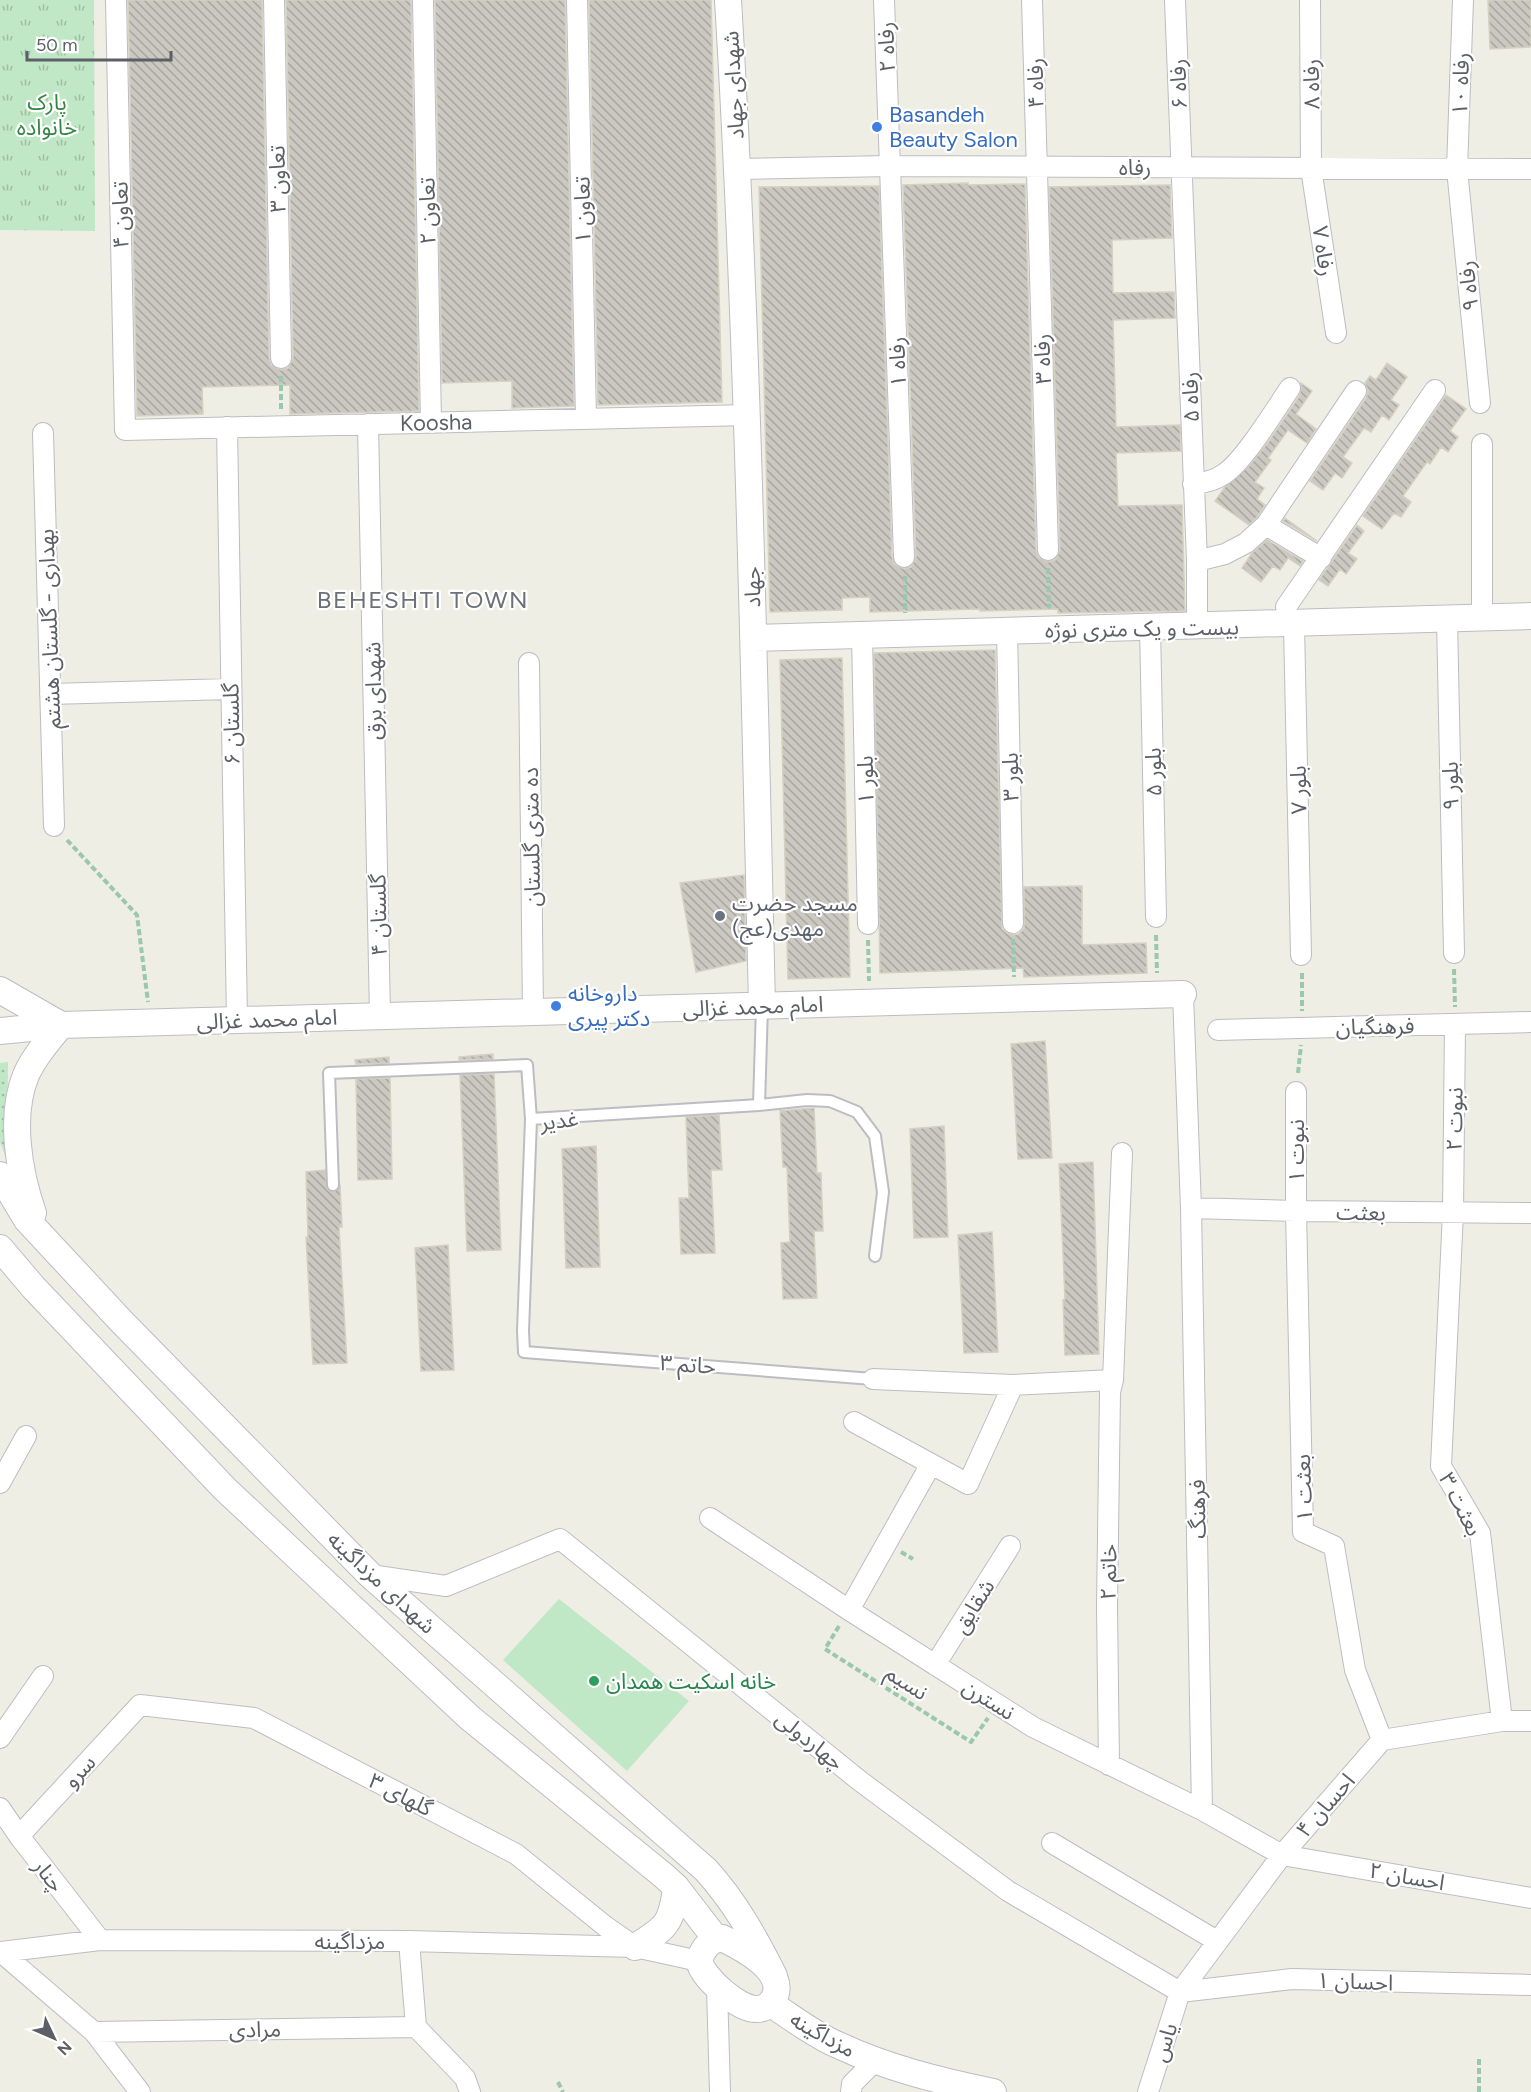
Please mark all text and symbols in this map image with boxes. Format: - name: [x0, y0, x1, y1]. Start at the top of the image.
- street label: رفاه ۲: [872, 21, 901, 73]
- scale bar: [27, 24, 171, 62]
- street label: شهدای جهاد: [717, 30, 750, 140]
- text: 50 m: [36, 34, 78, 56]
- street label: رفاه ۱۰: [1446, 52, 1475, 116]
- street label: رفاه ۴: [1022, 57, 1049, 109]
- street label: رفاه ۶: [1164, 58, 1193, 110]
- street label: رفاه ۸: [1298, 58, 1325, 110]
- park label: پارک خانواده: [17, 89, 77, 141]
- place label: Basandeh Beauty Salon: [889, 101, 1018, 153]
- marker: Basandeh Beauty Salon: [870, 120, 884, 134]
- street label: تعاون ۳: [263, 145, 292, 213]
- street label: رفاه: [1119, 154, 1151, 181]
- street label: تعاون ۱: [568, 176, 597, 244]
- street label: تعاون ۲: [413, 177, 442, 245]
- street label: تعاون ۴: [106, 181, 135, 249]
- street label: رفاه ۷: [1307, 224, 1340, 278]
- street label: رفاه ۹: [1452, 259, 1485, 313]
- street label: رفاه ۳: [1028, 333, 1057, 385]
- street label: رفاه ۱: [883, 336, 912, 388]
- street label: رفاه ۵: [1176, 371, 1205, 423]
- street label: Koosha: [400, 408, 472, 437]
- street label: بهداری - گلستان هشتم: [33, 528, 69, 730]
- street label: جهاد: [739, 566, 766, 608]
- district label: BEHESHTI TOWN: [317, 585, 529, 614]
- street label: بیست و یک متری نوژه: [1045, 613, 1239, 644]
- street label: شهدای برق: [359, 642, 388, 740]
- street label: گلستان ۶: [217, 682, 246, 765]
- street label: بلور ۵: [1140, 747, 1167, 797]
- street label: بلور ۳: [997, 752, 1024, 802]
- street label: بلور ۱: [852, 755, 879, 805]
- street label: بلور ۹: [1437, 761, 1464, 811]
- street label: بلور ۷: [1285, 765, 1312, 815]
- street label: ده متری گلستان: [517, 767, 546, 907]
- street label: گلستان ۴: [364, 873, 393, 956]
- place label: مسجد حضرت مهدی(عج): [732, 890, 858, 945]
- marker: مسجد حضرت مهدی(عج): [713, 909, 727, 923]
- place label: داروخانه دکتر پیری: [568, 980, 650, 1033]
- street label: امام محمد غزالی: [682, 991, 824, 1025]
- marker: داروخانه دکتر پیری: [549, 999, 563, 1013]
- street label: امام محمد غزالی: [196, 1004, 338, 1038]
- street label: فرهنگیان: [1335, 1012, 1415, 1041]
- street label: نبوت ۲: [1440, 1087, 1469, 1151]
- street label: غدیر: [538, 1105, 580, 1136]
- street label: نبوت ۱: [1283, 1119, 1310, 1183]
- street label: بعثت: [1336, 1199, 1386, 1226]
- street label: حاتم ۳: [659, 1349, 717, 1383]
- street label: بعثت ۱: [1289, 1454, 1318, 1522]
- street label: بعثت ۳: [1433, 1468, 1488, 1541]
- street label: فرهنگ: [1183, 1479, 1212, 1539]
- street label: شهدای مزداگینه: [322, 1525, 441, 1639]
- street label: خاتم ۲: [1095, 1544, 1125, 1600]
- street label: شقایق: [946, 1574, 1000, 1638]
- street label: نسیم: [879, 1659, 933, 1709]
- place label: خانه اسكيت همدان: [606, 1668, 776, 1695]
- street label: نسترن: [958, 1673, 1020, 1726]
- marker: خانه اسكيت همدان: [587, 1674, 601, 1688]
- street label: چهاردولی: [769, 1705, 849, 1777]
- street label: سرو: [57, 1749, 101, 1794]
- street label: گلهای ۳: [364, 1767, 438, 1822]
- street label: احسان ۴: [1290, 1768, 1361, 1843]
- street label: چنار: [26, 1852, 70, 1898]
- street label: احسان ۲: [1367, 1857, 1447, 1896]
- street label: مزداگینه: [315, 1928, 385, 1955]
- street label: احسان ۱: [1316, 1967, 1394, 1996]
- street label: مزداگینه: [785, 2005, 860, 2063]
- north arrow: [24, 2008, 84, 2068]
- street label: مرادی: [229, 2016, 281, 2043]
- street label: یاس: [1146, 2019, 1183, 2065]
- text: N: [53, 2037, 76, 2059]

